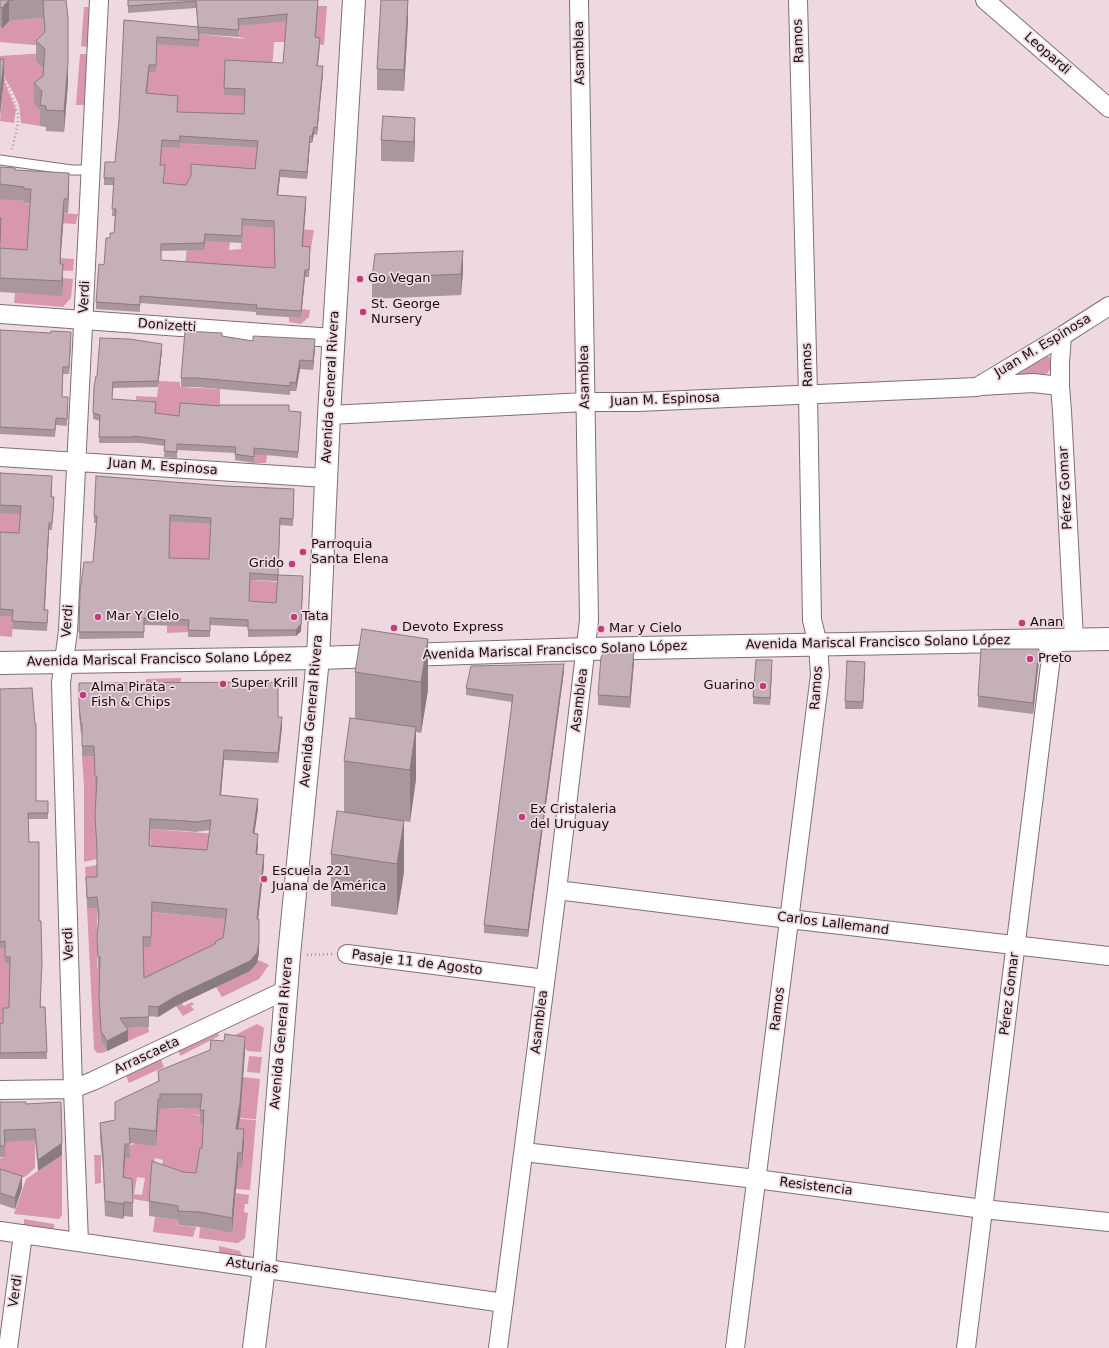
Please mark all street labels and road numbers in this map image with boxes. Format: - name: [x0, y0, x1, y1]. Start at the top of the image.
- street label: Ramos: [790, 19, 808, 63]
- street label: Asamblea: [572, 21, 588, 85]
- street label: Leopardi: [1021, 30, 1073, 78]
- street label: Verdi: [76, 280, 94, 314]
- street label: Avenida General Rivera: [319, 310, 343, 464]
- street label: Juan M. Espinosa: [992, 311, 1094, 381]
- street label: Donizetti: [137, 316, 197, 336]
- street label: Ramos: [799, 343, 817, 387]
- street label: Asamblea: [577, 345, 593, 409]
- street label: Juan M. Espinosa: [610, 390, 720, 410]
- street label: Pérez Gomar: [1056, 446, 1076, 530]
- street label: Juan M. Espinosa: [108, 455, 218, 479]
- street label: Verdi: [59, 604, 77, 638]
- street label: Avenida Mariscal Francisco Solano López: [745, 633, 1011, 653]
- street label: Avenida General Rivera: [298, 634, 326, 788]
- street label: Avenida Mariscal Francisco Solano López: [422, 639, 688, 663]
- street label: Avenida Mariscal Francisco Solano López: [26, 650, 292, 670]
- street label: Ramos: [808, 665, 826, 711]
- street label: Asamblea: [568, 667, 592, 733]
- street label: Carlos Lallemand: [776, 909, 890, 939]
- street label: Verdi: [61, 927, 77, 961]
- street label: Pasaje 11 de Agosto: [351, 947, 483, 979]
- street label: Pérez Gomar: [997, 952, 1023, 1036]
- street label: Avenida General Rivera: [268, 956, 296, 1110]
- street label: Ramos: [768, 986, 788, 1032]
- street label: Asamblea: [528, 989, 552, 1055]
- street label: Arrascaeta: [112, 1034, 182, 1078]
- street label: Resistencia: [778, 1175, 854, 1199]
- street label: Asturias: [225, 1255, 279, 1277]
- street label: Verdi: [6, 1274, 26, 1308]

